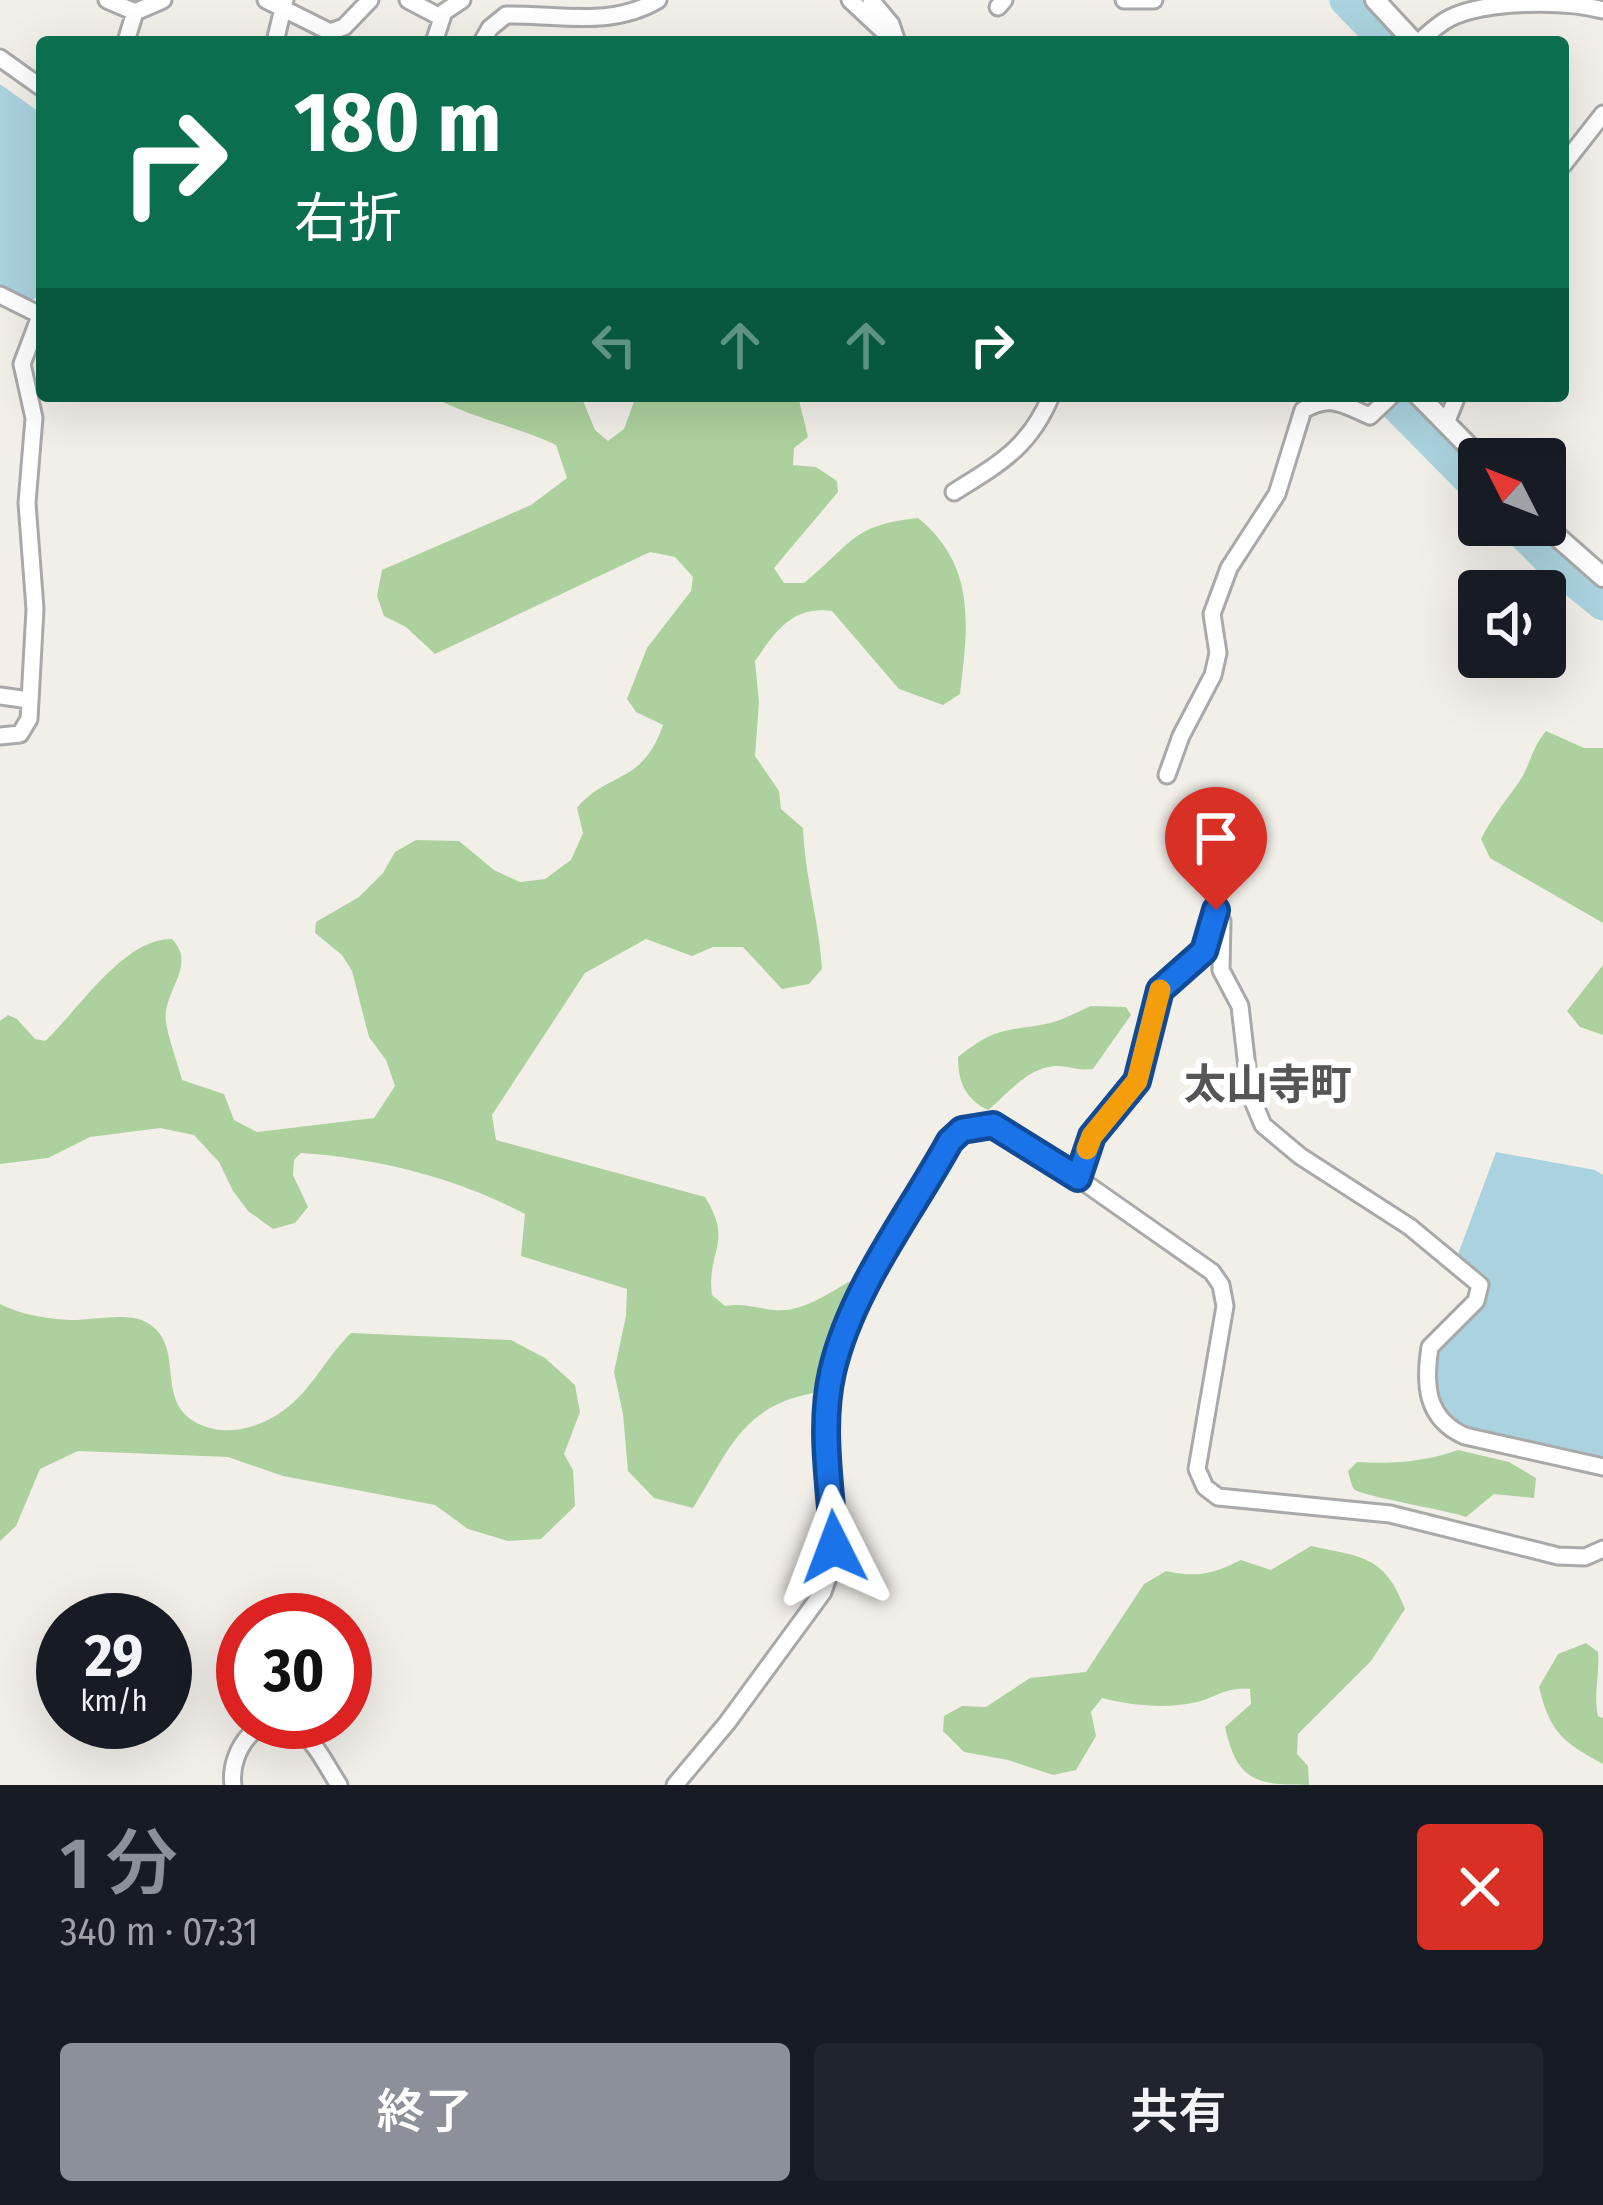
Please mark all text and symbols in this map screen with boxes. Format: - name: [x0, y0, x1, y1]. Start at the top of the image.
- text: 180 m: [294, 72, 501, 173]
- icon: right: [96, 84, 252, 240]
- text: 右折: [294, 187, 402, 251]
- icon: left: [581, 312, 647, 378]
- icon: ahead: [707, 312, 773, 378]
- icon: ahead: [833, 312, 899, 378]
- icon: right: [959, 312, 1025, 378]
- north arrow: [1458, 438, 1566, 546]
- map controls: [1458, 438, 1566, 678]
- button: sound: [1458, 570, 1566, 678]
- pin: [1165, 787, 1267, 910]
- icon: arrive: [1183, 805, 1249, 871]
- district label: 太山寺町: [1184, 1060, 1352, 1110]
- position arrow: [771, 1484, 897, 1610]
- speed limit sign: 30: [216, 1593, 372, 1749]
- text: 29: [85, 1620, 143, 1692]
- text: km/h: [81, 1683, 147, 1719]
- text: 1 分: [60, 1821, 177, 1907]
- button: close: [1417, 1824, 1543, 1950]
- text: 340 m · 07:31: [60, 1909, 258, 1955]
- button: 終了: [60, 2043, 790, 2181]
- button: 共有: [814, 2043, 1543, 2181]

